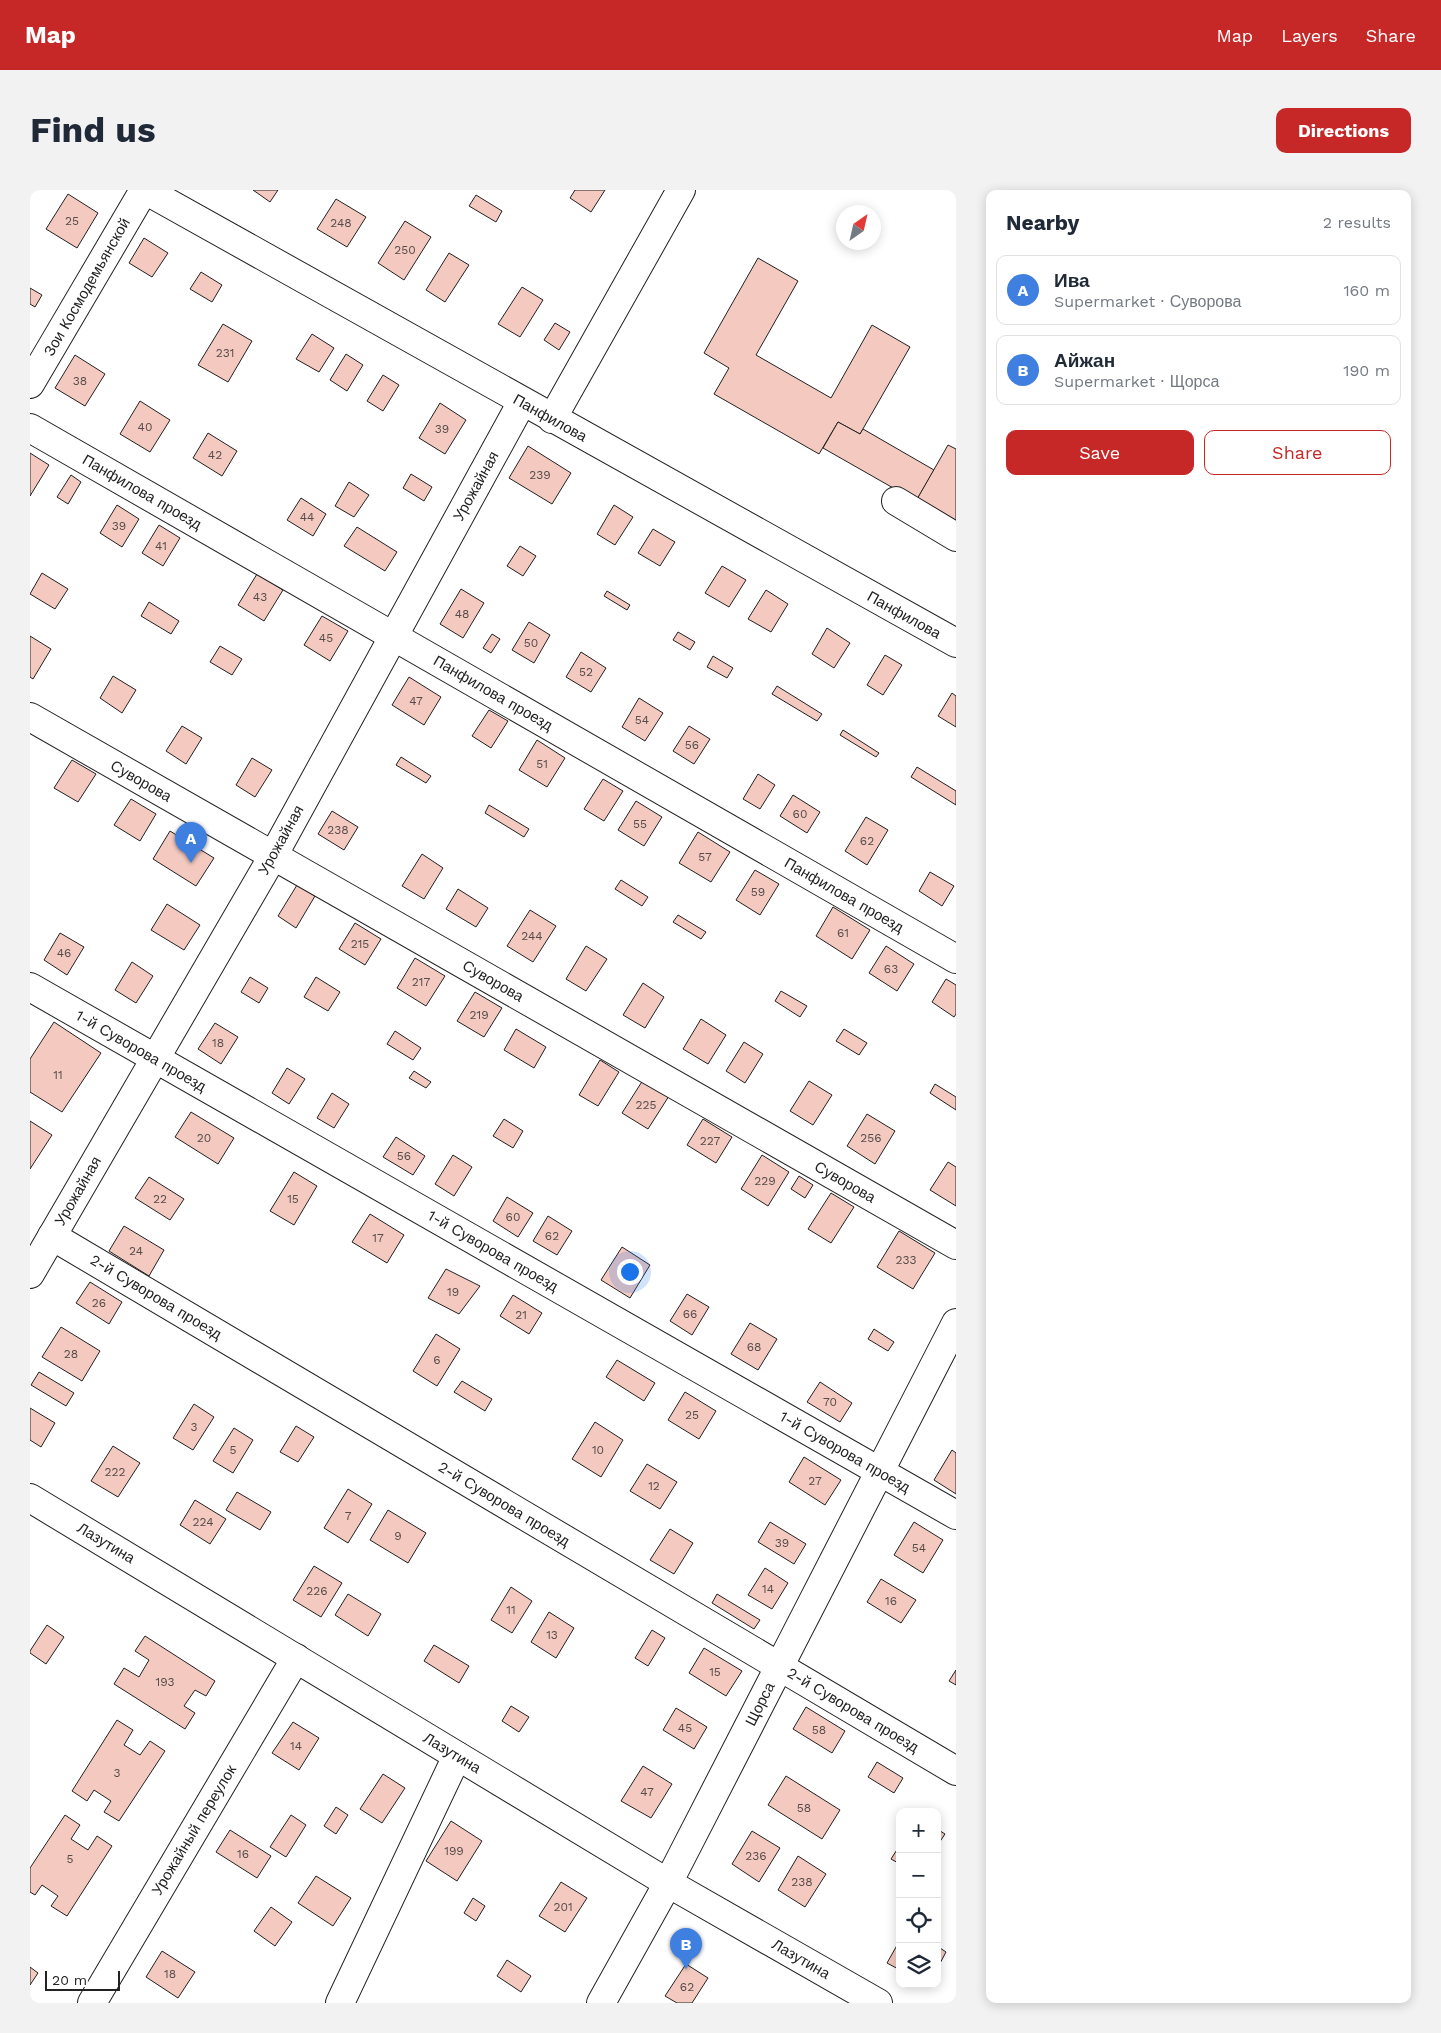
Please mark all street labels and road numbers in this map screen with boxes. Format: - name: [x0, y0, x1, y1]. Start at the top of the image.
- street label: Зои Космодемьянской: [40, 215, 134, 359]
- street label: Панфилова: [510, 390, 591, 446]
- street label: Урожайная: [449, 448, 503, 524]
- street label: Панфилова проезд: [79, 451, 205, 534]
- street label: Панфилова: [864, 587, 945, 643]
- street label: Панфилова проезд: [430, 652, 556, 735]
- street label: Суворова: [107, 756, 175, 806]
- street label: Урожайная: [254, 802, 308, 878]
- street label: Панфилова проезд: [781, 854, 907, 937]
- street label: Суворова: [459, 956, 527, 1006]
- street label: 1-й Суворова проезд: [73, 1006, 210, 1096]
- street label: Урожайная: [51, 1153, 105, 1229]
- street label: Суворова: [811, 1157, 879, 1207]
- street label: 1-й Суворова проезд: [425, 1206, 562, 1296]
- street label: 2-й Суворова проезд: [87, 1251, 225, 1343]
- street label: 1-й Суворова проезд: [777, 1407, 914, 1497]
- street label: 2-й Суворова проезд: [435, 1458, 573, 1550]
- street label: Лазутина: [74, 1519, 139, 1568]
- street label: 2-й Суворова проезд: [784, 1664, 922, 1756]
- street label: Щорса: [741, 1679, 779, 1729]
- street label: Лазутина: [420, 1729, 485, 1778]
- street label: Урожайный переулок: [148, 1761, 240, 1898]
- street label: Лазутина: [769, 1935, 834, 1983]

